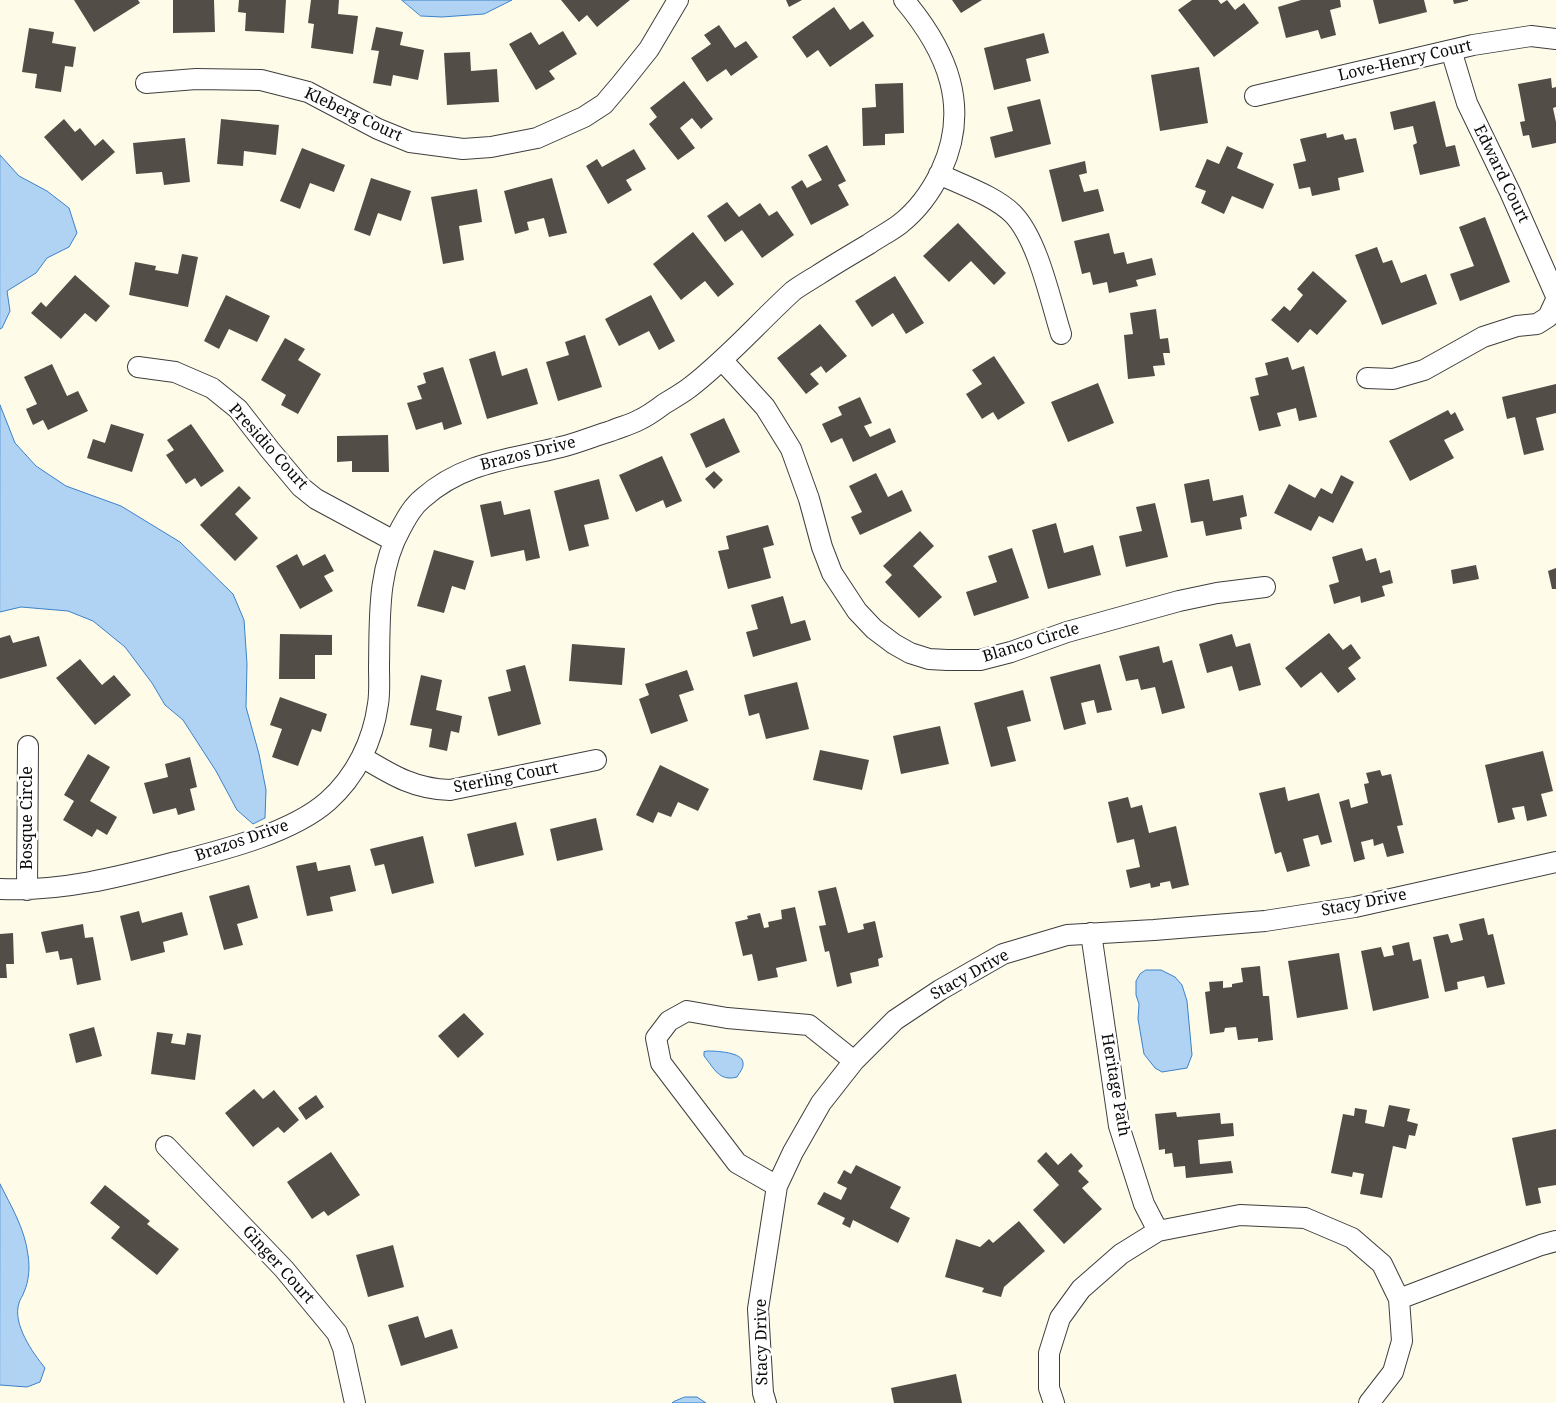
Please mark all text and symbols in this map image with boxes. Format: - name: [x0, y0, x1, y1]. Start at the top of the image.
- street label: Love-Henry Court: [1336, 36, 1474, 86]
- street label: Kleberg Court: [301, 84, 405, 146]
- street label: Edward Court: [1469, 122, 1533, 226]
- street label: Presidio Court: [224, 400, 312, 494]
- street label: Brazos Drive: [478, 433, 578, 475]
- street label: Blanco Circle: [980, 619, 1082, 667]
- street label: Sterling Court: [452, 758, 560, 798]
- street label: Bosque Circle: [17, 766, 37, 870]
- street label: Brazos Drive: [193, 816, 291, 866]
- street label: Stacy Drive: [1320, 885, 1408, 921]
- street label: Stacy Drive: [928, 946, 1012, 1004]
- street label: Heritage Path: [1096, 1032, 1134, 1138]
- street label: Ginger Court: [238, 1222, 318, 1308]
- street label: Stacy Drive: [752, 1299, 772, 1385]

